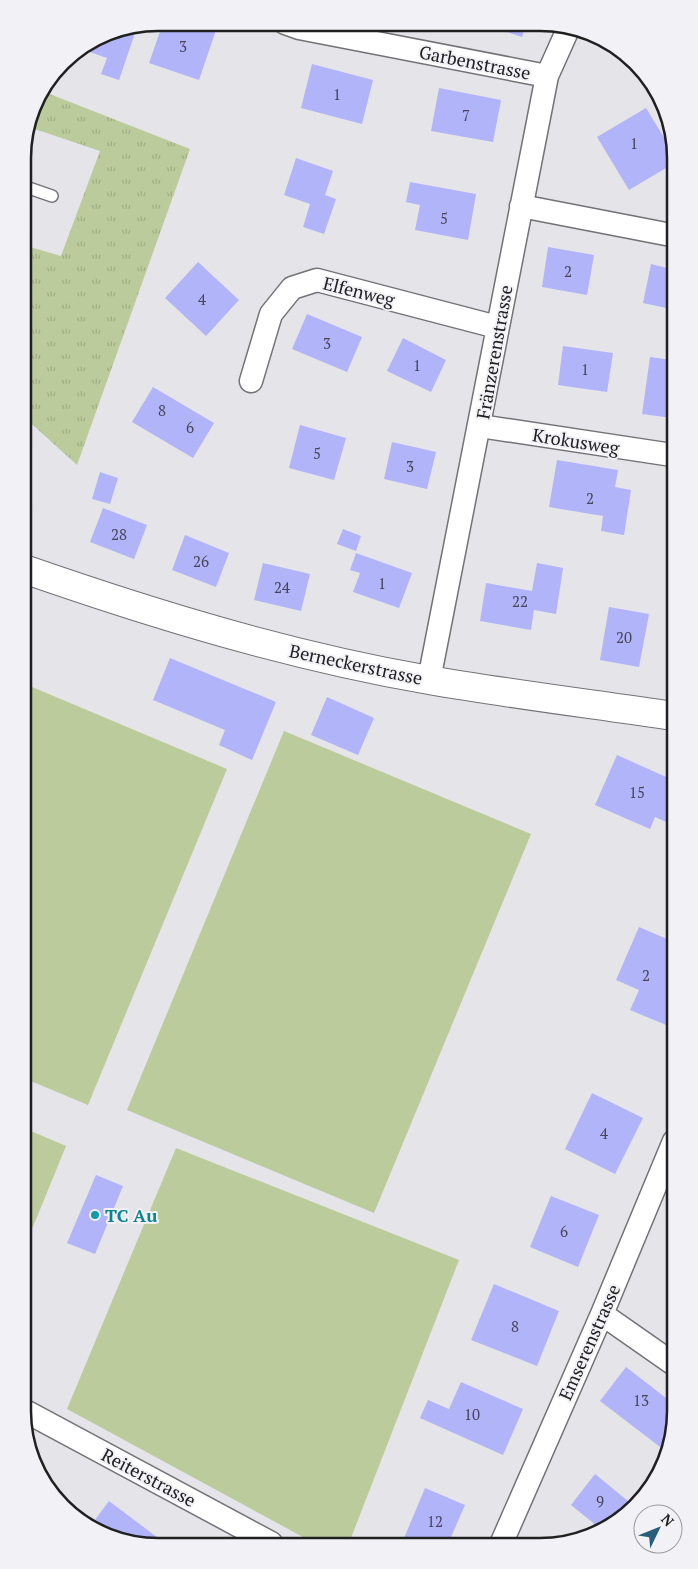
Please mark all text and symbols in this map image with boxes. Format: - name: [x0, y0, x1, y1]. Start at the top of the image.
- house number: 3: [179, 36, 187, 56]
- street label: Garbenstrasse: [417, 39, 533, 85]
- house number: 1: [333, 84, 341, 104]
- house number: 7: [462, 105, 470, 125]
- house number: 1: [630, 133, 638, 153]
- house number: 5: [440, 208, 448, 228]
- house number: 2: [564, 261, 572, 281]
- street label: Elfenweg: [321, 271, 398, 312]
- street label: Fränzerenstrasse: [470, 283, 518, 421]
- house number: 4: [198, 289, 206, 309]
- house number: 3: [323, 333, 331, 353]
- house number: 1: [413, 355, 421, 375]
- house number: 1: [581, 359, 589, 379]
- house number: 8: [158, 400, 166, 420]
- house number: 6: [186, 417, 194, 437]
- street label: Krokusweg: [531, 422, 622, 460]
- house number: 5: [313, 443, 321, 463]
- house number: 3: [406, 456, 414, 476]
- house number: 2: [586, 488, 594, 508]
- house number: 28: [111, 524, 127, 544]
- house number: 26: [193, 551, 209, 571]
- house number: 1: [378, 573, 386, 593]
- house number: 24: [274, 577, 290, 597]
- house number: 22: [512, 591, 528, 611]
- house number: 20: [616, 627, 632, 647]
- street label: Berneckerstrasse: [287, 638, 425, 690]
- house number: 15: [629, 782, 645, 802]
- house number: 2: [642, 965, 650, 985]
- house number: 4: [600, 1123, 608, 1143]
- place label: TC Au: [105, 1203, 157, 1227]
- marker: TC Au: [89, 1209, 101, 1221]
- house number: 6: [560, 1221, 568, 1241]
- street label: Emserenstrasse: [553, 1280, 625, 1404]
- house number: 8: [511, 1316, 519, 1336]
- house number: 13: [633, 1390, 649, 1410]
- house number: 10: [464, 1404, 480, 1424]
- street label: Reiterstrasse: [98, 1442, 200, 1512]
- house number: 9: [596, 1491, 604, 1511]
- north arrow: [633, 1504, 683, 1554]
- text: N: [657, 1509, 679, 1530]
- house number: 12: [427, 1511, 443, 1531]

